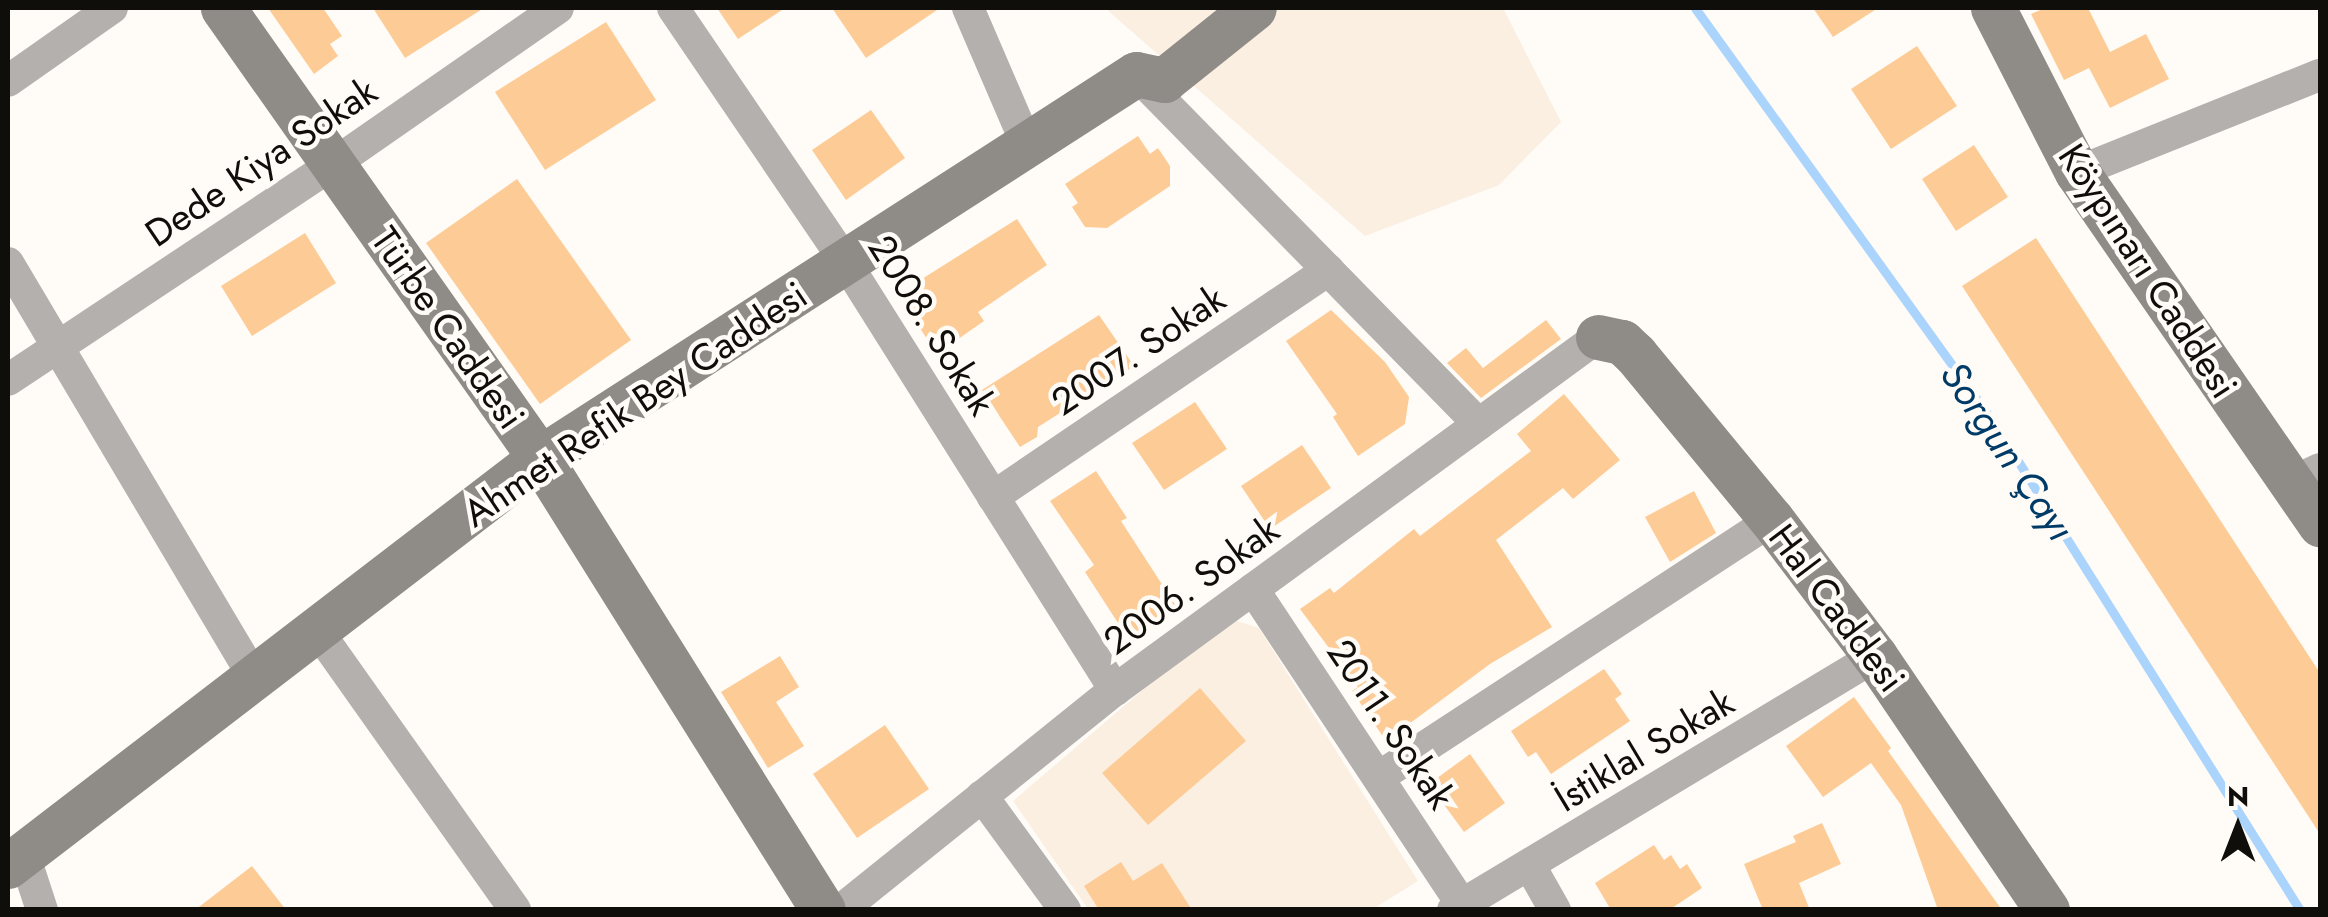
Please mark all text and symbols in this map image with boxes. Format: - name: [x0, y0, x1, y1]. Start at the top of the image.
- street label: Dede Kiya Sokak: [137, 68, 385, 256]
- street label: Köypınarı Caddesi: [2049, 135, 2247, 407]
- street label: Türbe Caddesi: [362, 218, 534, 438]
- street label: 2008. Sokak: [859, 227, 1005, 423]
- street label: Ahmet Refik Bey Caddesi: [454, 272, 816, 536]
- street label: 2007. Sokak: [1043, 275, 1233, 425]
- water label: Sorgun Çayı: [1931, 352, 2085, 550]
- street label: 2006. Sokak: [1095, 506, 1287, 664]
- street label: Hal Caddesi: [1759, 515, 1915, 701]
- street label: 2011. Sokak: [1318, 631, 1464, 817]
- street label: İstiklal Sokak: [1546, 679, 1742, 821]
- text: N: [2227, 776, 2249, 817]
- north arrow: [2188, 777, 2288, 877]

